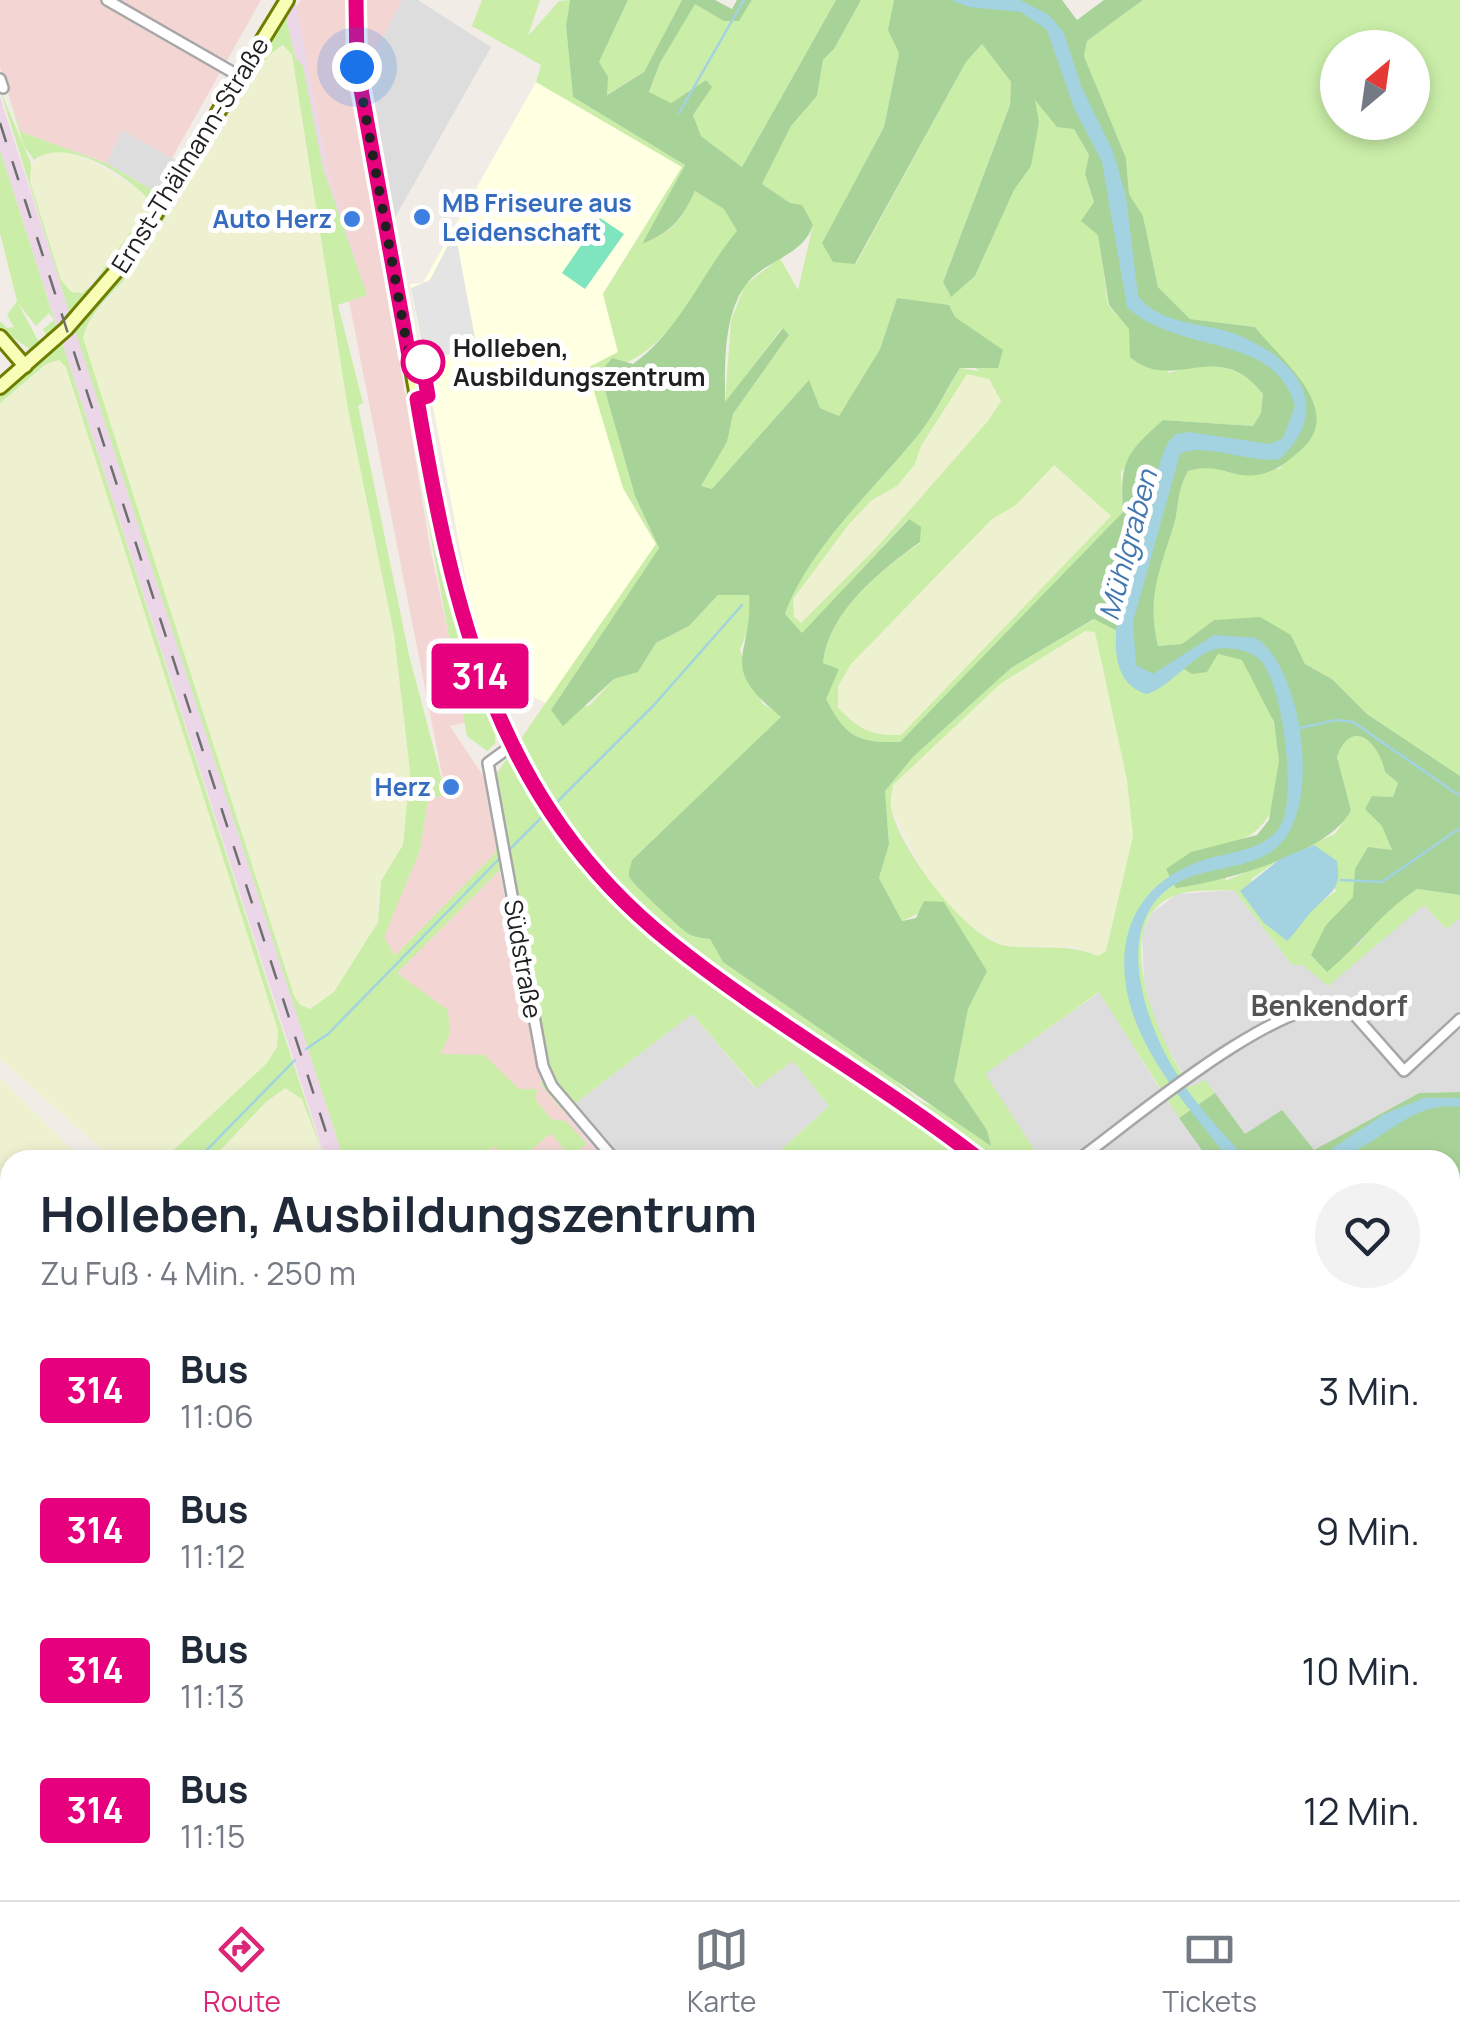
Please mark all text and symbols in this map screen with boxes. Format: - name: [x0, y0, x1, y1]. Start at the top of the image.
- street label: Ernst-Thälmann-Straße: [103, 30, 276, 279]
- north arrow: [1320, 30, 1430, 140]
- map controls: [1320, 30, 1430, 140]
- your location: [332, 42, 382, 92]
- place label: MB Friseure aus Leidenschaft: [442, 185, 632, 249]
- place label: Auto Herz: [213, 201, 332, 236]
- marker: MB Friseure aus Leidenschaft: [411, 206, 433, 228]
- marker: Auto Herz: [341, 208, 363, 230]
- place label: Holleben, Ausbildungszentrum: [453, 330, 706, 394]
- marker: Holleben, Ausbildungszentrum: [402, 341, 444, 383]
- water label: Mühlgraben: [1089, 464, 1166, 624]
- line badge: 314: [422, 644, 538, 708]
- text: 314: [452, 652, 508, 700]
- place label: Herz: [375, 769, 431, 804]
- marker: Herz: [440, 776, 462, 798]
- street label: Südstraße: [496, 897, 551, 1021]
- district label: Benkendorf: [1251, 986, 1408, 1024]
- text: Holleben, Ausbildungszentrum: [40, 1181, 757, 1246]
- button: heart: [1315, 1183, 1420, 1288]
- text: Zu Fuß · 4 Min. · 250 m: [40, 1251, 356, 1295]
- text: Bus: [180, 1342, 248, 1394]
- text: 3 Min.: [1318, 1364, 1420, 1416]
- text: 314: [67, 1366, 123, 1414]
- text: 11:06: [180, 1394, 254, 1438]
- text: Bus: [180, 1482, 248, 1534]
- text: 9 Min.: [1316, 1504, 1420, 1556]
- text: 314: [67, 1506, 123, 1554]
- text: 11:12: [180, 1534, 245, 1578]
- text: Bus: [180, 1622, 248, 1674]
- text: 10 Min.: [1301, 1644, 1420, 1696]
- text: 314: [67, 1646, 123, 1694]
- text: 11:13: [180, 1674, 245, 1718]
- text: Bus: [180, 1762, 248, 1814]
- text: 12 Min.: [1303, 1784, 1420, 1836]
- text: 314: [67, 1786, 123, 1834]
- text: 11:15: [180, 1814, 246, 1858]
- tab: Route: [203, 1922, 281, 2020]
- tab: Karte: [687, 1922, 756, 2020]
- tab: Tickets: [1162, 1922, 1257, 2020]

